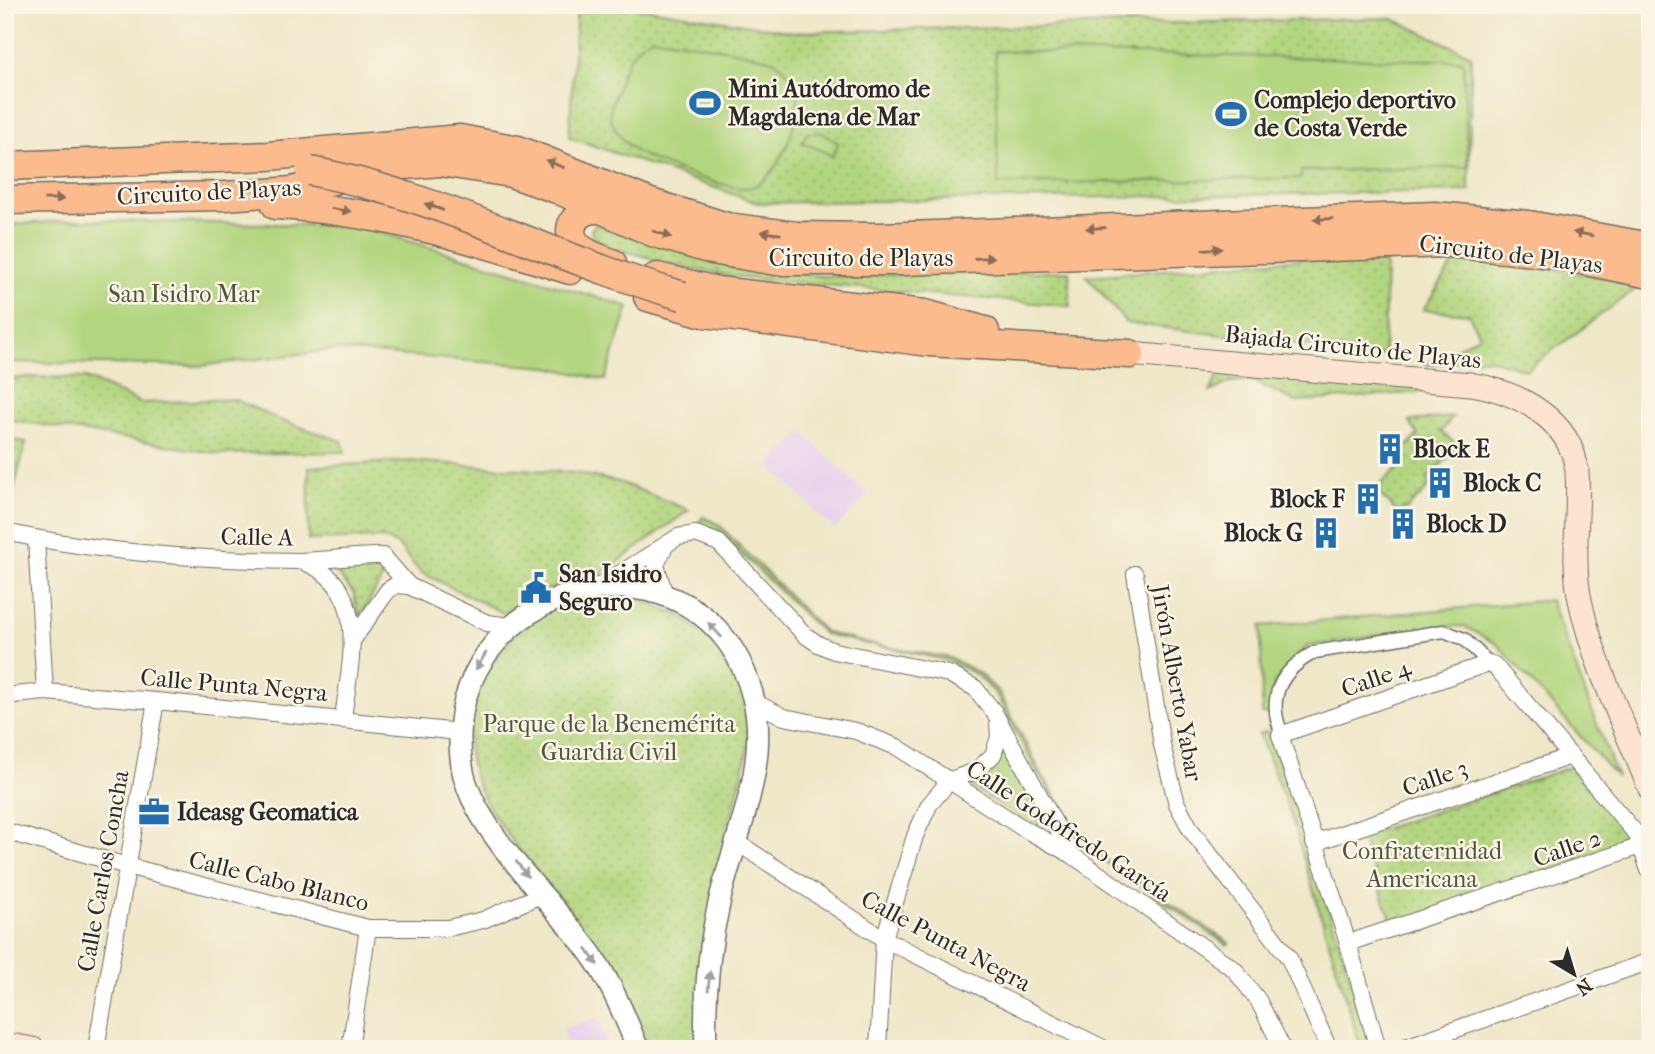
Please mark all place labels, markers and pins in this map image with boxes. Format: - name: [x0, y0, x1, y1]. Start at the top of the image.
- place label: Mini Autódromo de Magdalena de Mar: [728, 75, 930, 131]
- sports icon: Mini Autódromo de Magdalena de Mar: [688, 86, 722, 120]
- place label: Complejo deportivo de Costa Verde: [1254, 86, 1456, 142]
- sports icon: Complejo deportivo de Costa Verde: [1214, 97, 1248, 131]
- building icon: Block E: [1373, 432, 1407, 466]
- place label: Block E: [1413, 435, 1490, 463]
- building icon: Block C: [1423, 466, 1457, 500]
- place label: Block C: [1463, 469, 1541, 497]
- building icon: Block F: [1351, 482, 1385, 516]
- place label: Block F: [1270, 485, 1345, 513]
- building icon: Block D: [1386, 507, 1420, 541]
- place label: Block D: [1426, 510, 1507, 538]
- building icon: Block G: [1309, 516, 1343, 550]
- place label: Block G: [1224, 519, 1303, 547]
- place label: San Isidro Seguro: [559, 560, 662, 616]
- public building icon: San Isidro Seguro: [519, 571, 553, 605]
- office icon: Ideasg Geomatica: [137, 795, 171, 829]
- place label: Ideasg Geomatica: [177, 798, 359, 826]

